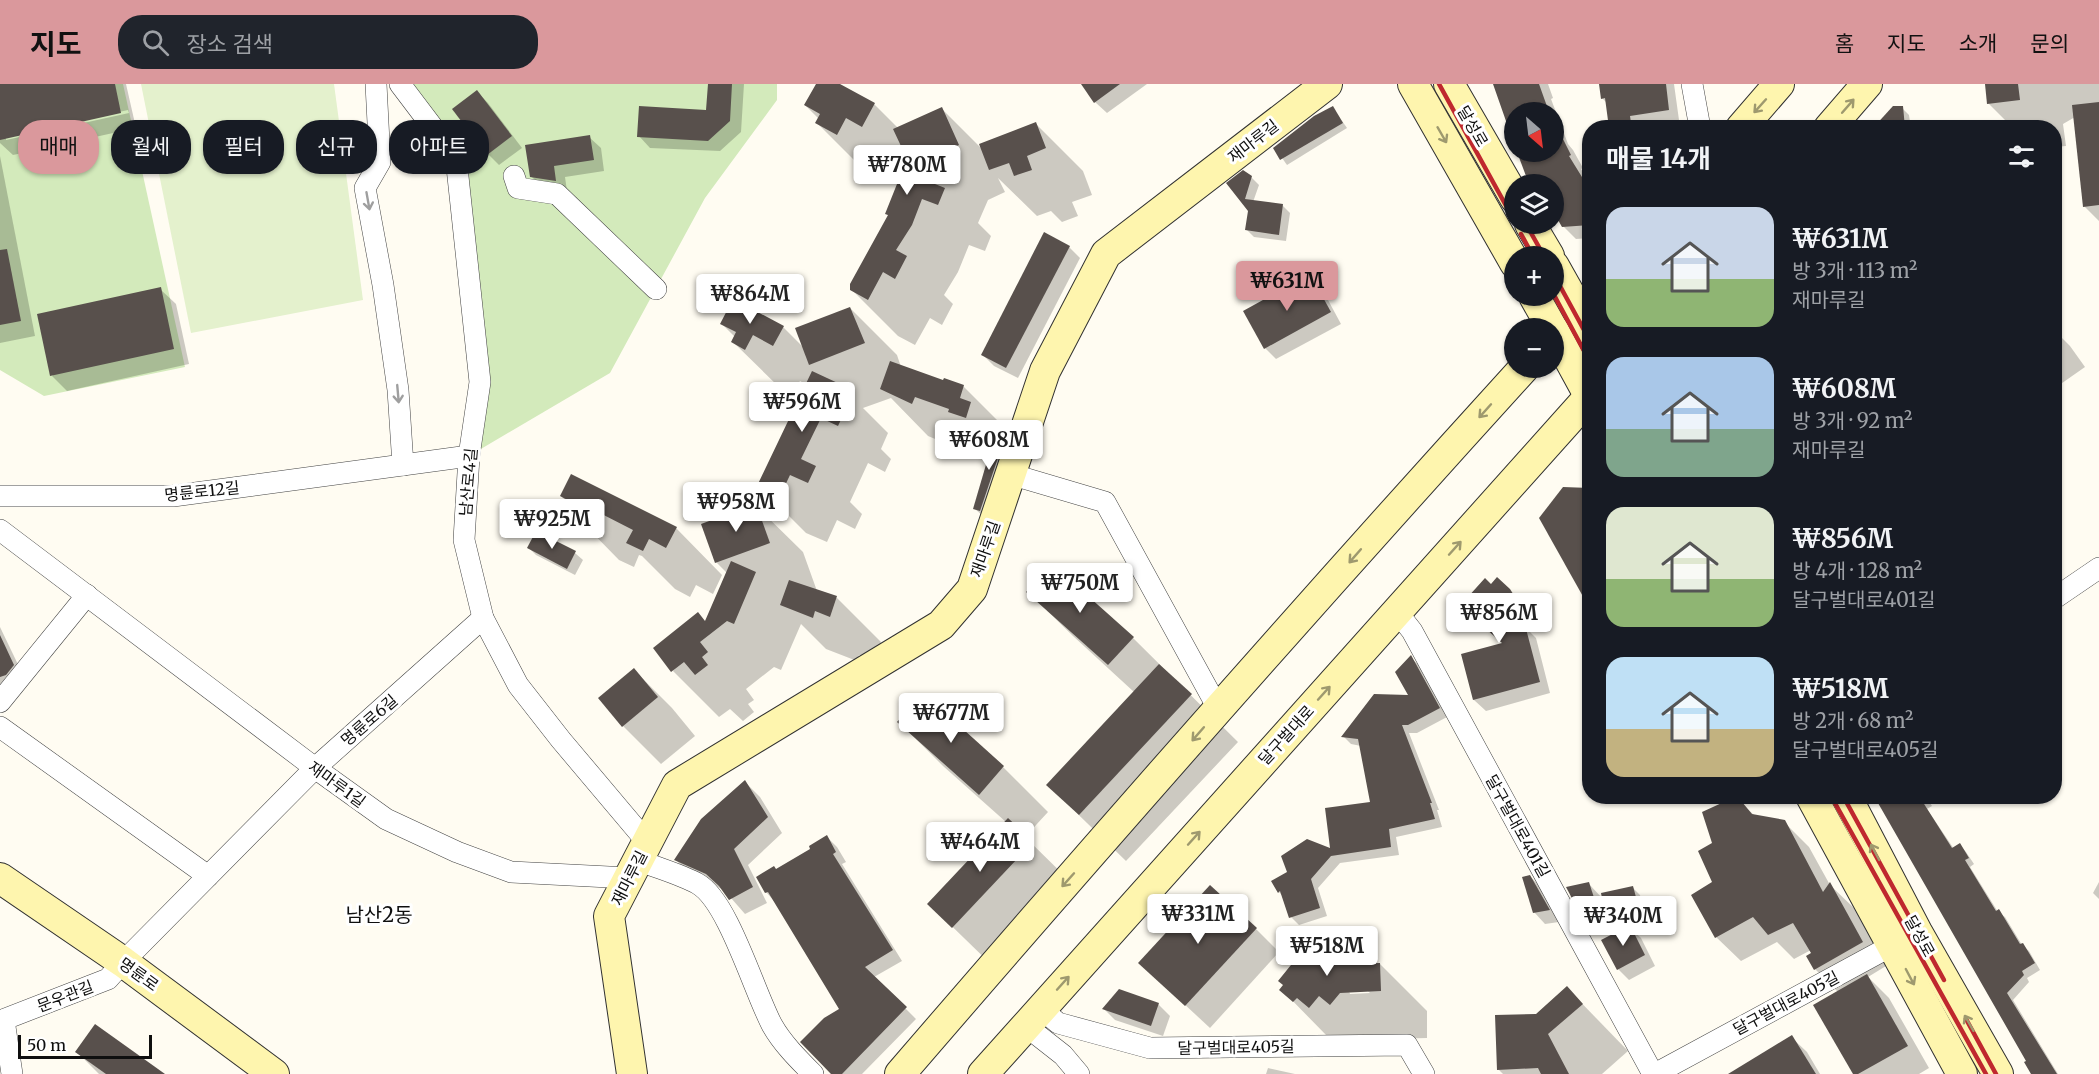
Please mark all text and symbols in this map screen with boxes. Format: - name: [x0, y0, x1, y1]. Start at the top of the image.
- search box: [118, 15, 538, 69]
- text: 지도: [30, 26, 82, 62]
- icon: search: [139, 26, 172, 59]
- text: 장소 검색: [187, 30, 273, 58]
- text: 홈: [1835, 30, 1854, 57]
- text: 지도: [1887, 30, 1926, 57]
- text: 소개: [1959, 30, 1997, 57]
- text: 문의: [2030, 30, 2069, 57]
- one-way arrow: [1753, 98, 1767, 113]
- one-way arrow: [1841, 99, 1855, 114]
- street label: 달성로: [1453, 102, 1493, 150]
- north arrow: [1504, 102, 1564, 162]
- map controls: [1504, 102, 1564, 378]
- street label: 재마루길: [1224, 115, 1282, 167]
- chip: 매매: [18, 120, 99, 174]
- chip: 월세: [111, 120, 191, 174]
- chip: 필터: [203, 120, 284, 174]
- chip: 신규: [296, 120, 377, 174]
- chip: 아파트: [389, 120, 489, 174]
- one-way arrow: [1436, 126, 1448, 143]
- icon: filters: [2005, 140, 2038, 173]
- text: 매물 14개: [1606, 142, 1711, 175]
- pin: ₩780M: [865, 145, 949, 196]
- text: ₩780M: [867, 152, 947, 177]
- button: layers: [1504, 174, 1564, 234]
- one-way arrow: [363, 191, 374, 211]
- text: ₩631M: [1792, 222, 1888, 255]
- icon: home: [1654, 231, 1726, 303]
- button: +: [1504, 246, 1564, 306]
- text: 방 3개 · 113 m²: [1792, 258, 1917, 283]
- pin: ₩631M: [1245, 261, 1329, 312]
- text: ₩631M: [1250, 268, 1324, 293]
- pin: ₩864M: [708, 274, 792, 325]
- text: ₩864M: [710, 281, 790, 306]
- text: 재마루길: [1792, 287, 1866, 312]
- button: −: [1504, 318, 1564, 378]
- text: ₩608M: [1792, 372, 1896, 405]
- icon: home: [1654, 381, 1726, 453]
- pin: ₩596M: [760, 382, 844, 433]
- one-way arrow: [393, 383, 404, 403]
- text: ₩596M: [763, 389, 841, 414]
- one-way arrow: [1478, 403, 1492, 418]
- text: 방 3개 · 92 m²: [1792, 408, 1912, 433]
- pin: ₩608M: [947, 420, 1031, 471]
- text: ₩608M: [949, 427, 1029, 452]
- text: 재마루길: [1792, 437, 1866, 462]
- street label: 남산로4길: [455, 447, 481, 517]
- street label: 명륜로12길: [163, 477, 241, 505]
- pin: ₩958M: [694, 482, 778, 533]
- text: ₩958M: [697, 489, 775, 514]
- pin: ₩925M: [510, 499, 594, 550]
- text: ₩925M: [513, 506, 591, 531]
- street label: 재마루길: [966, 518, 1004, 580]
- text: ₩856M: [1792, 522, 1893, 555]
- icon: home: [1654, 531, 1726, 603]
- one-way arrow: [1448, 541, 1462, 556]
- one-way arrow: [1348, 548, 1362, 563]
- text: 방 4개 · 128 m²: [1792, 558, 1922, 583]
- pin: ₩750M: [1038, 563, 1122, 614]
- text: ₩750M: [1041, 570, 1119, 595]
- text: 달구벌대로401길: [1792, 587, 1936, 612]
- pin: ₩856M: [1457, 593, 1541, 644]
- text: ₩856M: [1460, 600, 1538, 625]
- text: ₩518M: [1792, 672, 1889, 705]
- icon: home: [1654, 681, 1726, 753]
- one-way arrow: [1317, 686, 1331, 701]
- street label: 명륜로6길: [337, 690, 401, 750]
- pin: ₩677M: [909, 693, 993, 744]
- text: ₩677M: [913, 700, 989, 725]
- street label: 달구벌대로: [1254, 701, 1318, 769]
- text: 방 2개 · 68 m²: [1792, 708, 1913, 733]
- one-way arrow: [1191, 726, 1205, 741]
- text: 달구벌대로405길: [1792, 737, 1939, 762]
- street label: 재마루1길: [304, 756, 370, 812]
- street label: 달구벌대로401길: [1481, 771, 1555, 881]
- pin: ₩464M: [938, 822, 1022, 873]
- text: ₩464M: [940, 829, 1020, 854]
- one-way arrow: [1187, 831, 1201, 846]
- one-way arrow: [1869, 844, 1880, 862]
- street label: 재마루길: [607, 847, 651, 909]
- one-way arrow: [1062, 871, 1076, 887]
- pin: ₩331M: [1156, 894, 1240, 945]
- pin: ₩340M: [1581, 896, 1665, 947]
- text: ₩331M: [1161, 901, 1235, 926]
- district label: 남산2동: [345, 902, 413, 927]
- text: ₩340M: [1584, 903, 1662, 928]
- street label: 달성로: [1901, 912, 1940, 960]
- pin: ₩518M: [1285, 926, 1369, 977]
- text: ₩518M: [1290, 933, 1364, 958]
- street label: 명륜로: [115, 953, 163, 995]
- street label: 달구벌대로405길: [1730, 967, 1842, 1039]
- one-way arrow: [1905, 967, 1916, 985]
- street label: 문우관길: [34, 976, 96, 1016]
- one-way arrow: [1056, 976, 1070, 991]
- one-way arrow: [1963, 1015, 1975, 1032]
- scale bar: [18, 1032, 152, 1060]
- text: 50 m: [27, 1035, 66, 1055]
- street label: 달구벌대로405길: [1177, 1036, 1295, 1058]

